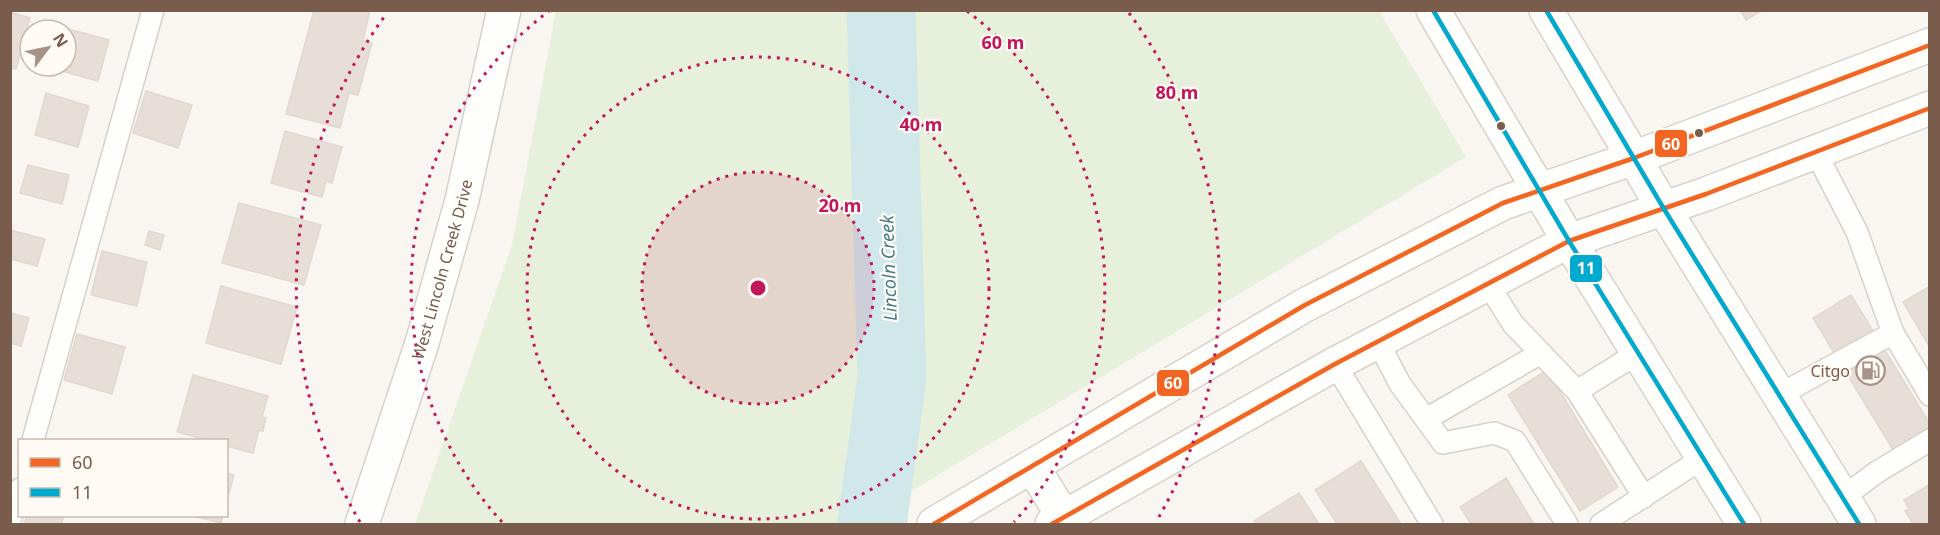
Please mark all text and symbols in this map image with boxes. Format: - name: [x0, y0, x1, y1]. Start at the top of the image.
- north arrow: [18, 18, 78, 78]
- text: N: [48, 29, 73, 51]
- text: 60 m: [982, 30, 1024, 54]
- text: 80 m: [1156, 80, 1198, 104]
- text: 40 m: [900, 112, 942, 136]
- unlabelled marker: [1495, 120, 1507, 132]
- unlabelled marker: [1693, 127, 1705, 139]
- line badge: 60: [1654, 129, 1688, 158]
- text: 60: [1662, 133, 1680, 155]
- street label: West Lincoln Creek Drive: [406, 177, 477, 362]
- text: 20 m: [819, 193, 861, 217]
- water label: Lincoln Creek: [874, 214, 902, 321]
- line badge: 11: [1569, 254, 1603, 283]
- text: 11: [1577, 257, 1595, 279]
- centre of rings: [748, 278, 768, 298]
- fuel station icon: Citgo: [1855, 355, 1887, 387]
- place label: Citgo: [1810, 360, 1850, 382]
- line badge: 60: [1156, 369, 1190, 397]
- text: 60: [1164, 372, 1182, 394]
- legend: [18, 439, 228, 517]
- text: 60: [72, 450, 93, 474]
- text: 11: [72, 480, 93, 504]

